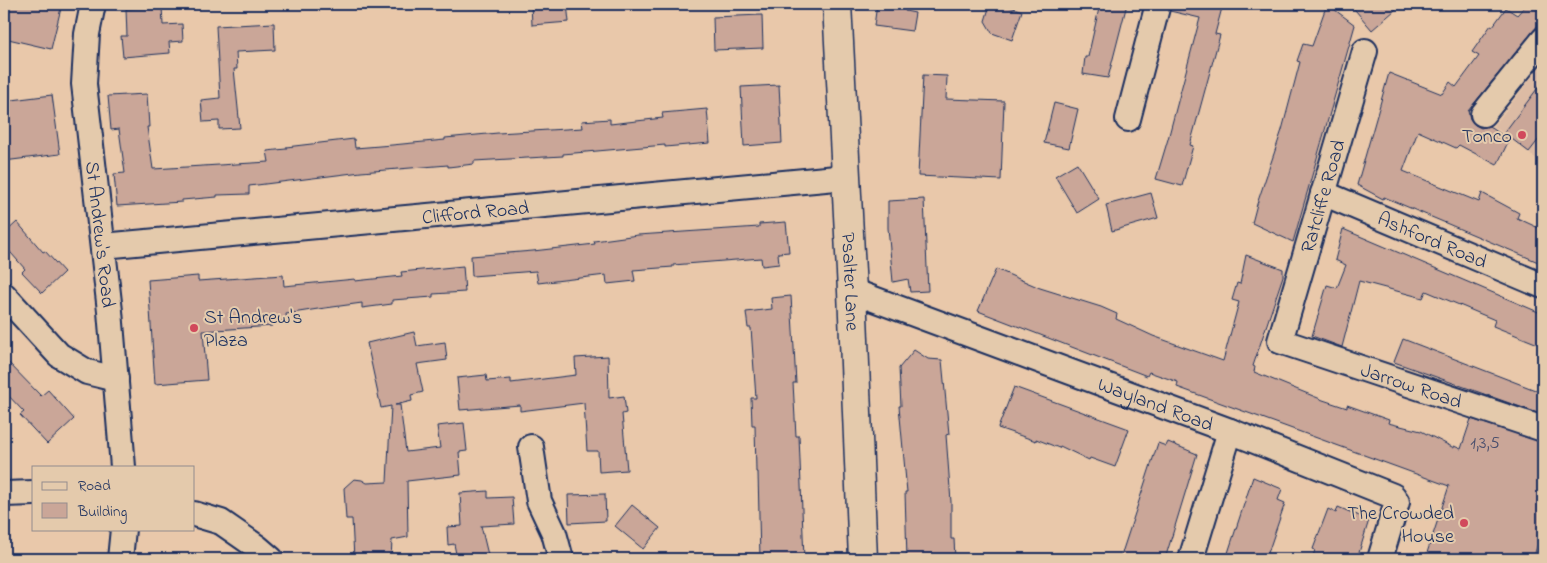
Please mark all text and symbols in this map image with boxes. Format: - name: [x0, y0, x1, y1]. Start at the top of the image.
- place label: Tonco: [1462, 123, 1512, 152]
- marker: Tonco: [1516, 129, 1528, 141]
- street label: Ratcliffe Road: [1294, 137, 1354, 257]
- street label: St Andrew's Road: [76, 160, 122, 309]
- street label: Clifford Road: [421, 195, 531, 233]
- street label: Ashford Road: [1372, 206, 1491, 278]
- street label: Psalter Lane: [832, 232, 866, 332]
- place label: St Andrew's Plaza: [204, 304, 303, 356]
- marker: St Andrew's Plaza: [188, 322, 200, 334]
- street label: Jarrow Road: [1356, 357, 1465, 418]
- street label: Wayland Road: [1093, 371, 1217, 441]
- house number: 1,3,5: [1470, 431, 1500, 457]
- legend: [32, 466, 195, 530]
- text: Road: [78, 475, 111, 497]
- place label: The Crowded House: [1347, 500, 1454, 552]
- text: Building: [77, 501, 127, 524]
- marker: The Crowded House: [1458, 517, 1470, 529]

